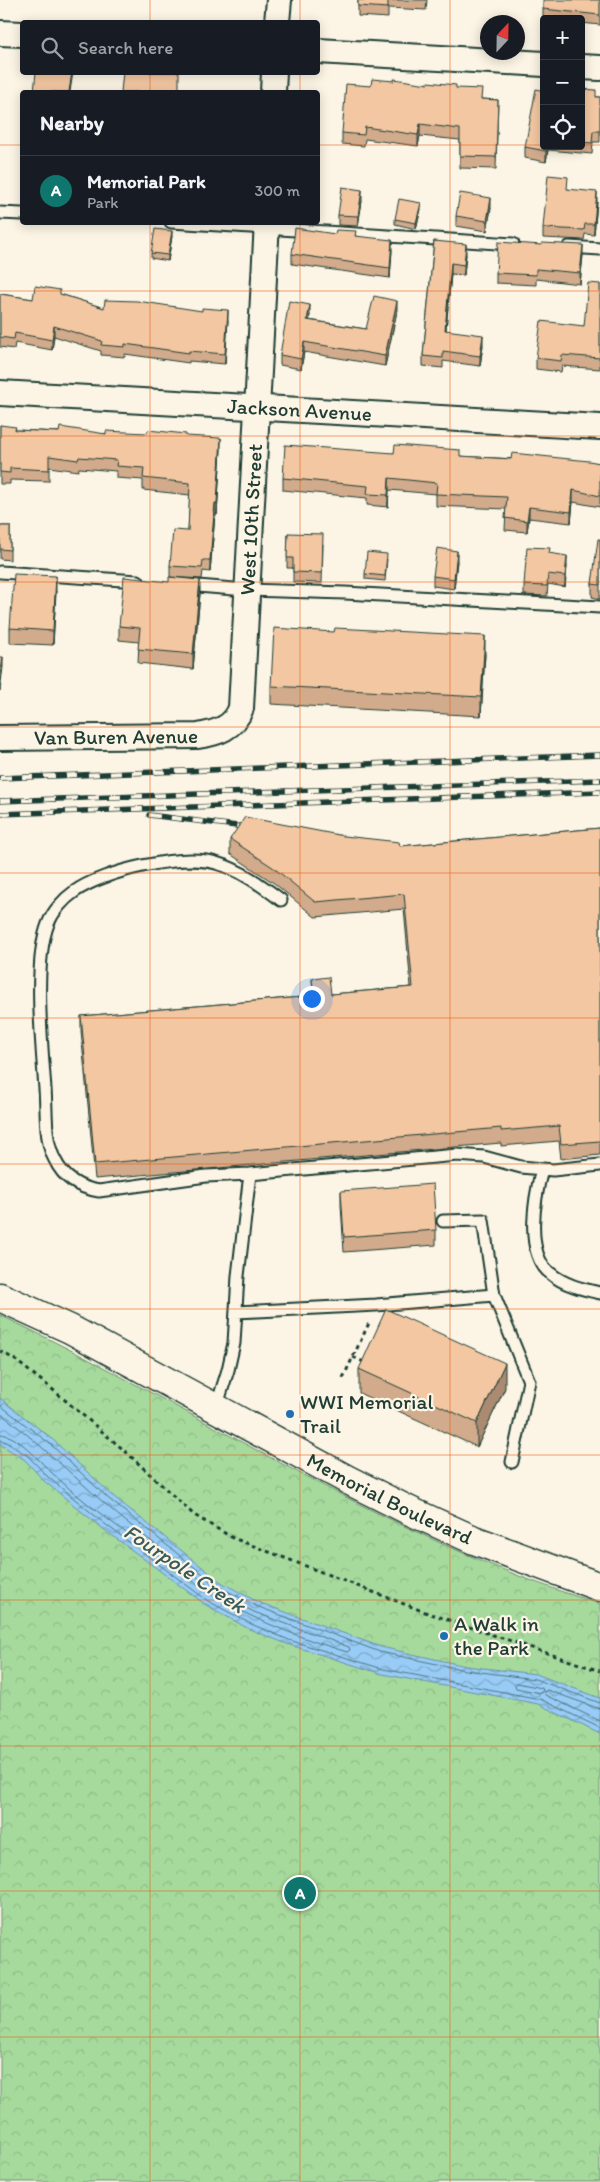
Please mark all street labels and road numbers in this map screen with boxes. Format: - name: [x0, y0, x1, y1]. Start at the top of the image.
- street label: Jackson Avenue: [226, 393, 373, 426]
- street label: West 10th Street: [234, 443, 267, 596]
- street label: Van Buren Avenue: [34, 723, 198, 750]
- street label: Memorial Boulevard: [303, 1447, 477, 1550]

